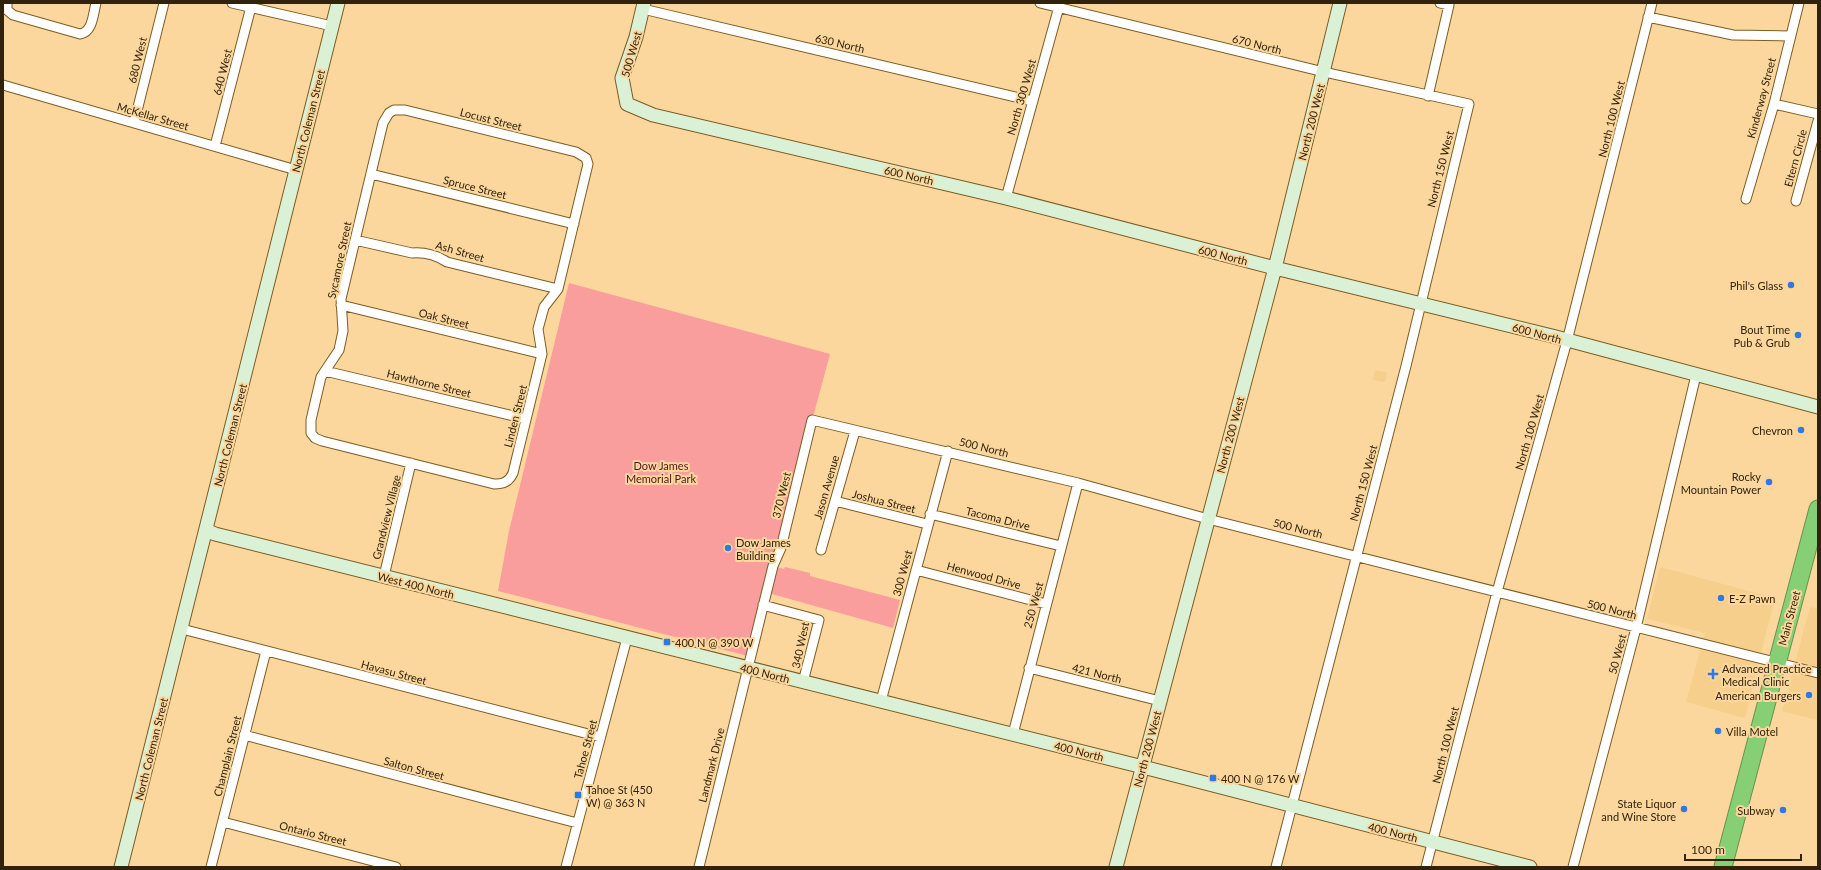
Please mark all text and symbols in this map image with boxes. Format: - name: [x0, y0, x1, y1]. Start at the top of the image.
- street label: 500 West: [618, 30, 644, 78]
- street label: 630 North: [814, 31, 866, 55]
- street label: 670 North: [1231, 32, 1283, 56]
- street label: 680 West: [125, 36, 149, 84]
- street label: 640 West: [210, 48, 234, 96]
- street label: Kinderway Street: [1744, 56, 1778, 140]
- street label: North 300 West: [1004, 57, 1038, 137]
- street label: North Coleman Street: [289, 68, 327, 174]
- street label: North 100 West: [1595, 79, 1627, 159]
- street label: North 200 West: [1295, 82, 1327, 162]
- street label: McKellar Street: [116, 100, 190, 132]
- street label: Locust Street: [459, 105, 523, 133]
- street label: Eltern Circle: [1781, 128, 1809, 188]
- street label: North 150 West: [1424, 129, 1456, 209]
- street label: 600 North: [883, 163, 935, 187]
- street label: Spruce Street: [442, 173, 508, 201]
- street label: Sycamore Street: [324, 220, 354, 300]
- street label: Ash Street: [434, 238, 486, 264]
- street label: 600 North: [1197, 243, 1249, 267]
- place label: Phil's Glass: [1730, 279, 1783, 292]
- marker: Phil's Glass: [1786, 280, 1796, 290]
- street label: Oak Street: [417, 305, 471, 331]
- street label: 600 North: [1511, 320, 1563, 346]
- place label: Bout Time Pub & Grub: [1733, 323, 1790, 349]
- marker: Bout Time Pub & Grub: [1793, 330, 1803, 340]
- street label: Hawthorne Street: [386, 366, 473, 400]
- street label: North Coleman Street: [211, 382, 249, 488]
- street label: Linden Street: [501, 383, 529, 449]
- street label: North 100 West: [1512, 392, 1546, 472]
- street label: North 200 West: [1214, 395, 1246, 475]
- place label: Chevron: [1752, 424, 1793, 437]
- marker: Chevron: [1796, 425, 1806, 435]
- street label: 500 North: [958, 435, 1010, 459]
- street label: North 150 West: [1347, 443, 1379, 523]
- street label: Jason Avenue: [811, 453, 841, 520]
- park label: Dow James Memorial Park: [626, 459, 696, 485]
- place label: Rocky Mountain Power: [1681, 470, 1761, 496]
- street label: 370 West: [769, 471, 793, 519]
- street label: Grandview Village: [369, 473, 403, 561]
- marker: Rocky Mountain Power: [1764, 477, 1774, 487]
- street label: Joshua Street: [851, 487, 917, 515]
- street label: Tacoma Drive: [965, 504, 1032, 532]
- street label: 500 North: [1272, 516, 1324, 540]
- place label: Dow James Building: [736, 536, 791, 562]
- marker: Dow James Building: [723, 543, 733, 553]
- street label: 300 West: [890, 549, 914, 597]
- street label: Henwood Drive: [945, 559, 1023, 591]
- street label: West 400 North: [376, 569, 456, 601]
- street label: 250 West: [1021, 581, 1045, 629]
- street label: Main Street: [1775, 589, 1803, 647]
- place label: E-Z Pawn: [1729, 592, 1775, 605]
- marker: E-Z Pawn: [1716, 593, 1726, 603]
- street label: 500 North: [1586, 597, 1638, 621]
- street label: 340 West: [789, 621, 811, 669]
- street label: 50 West: [1605, 633, 1629, 675]
- place label: 400 N @ 390 W: [675, 636, 754, 649]
- marker: 400 N @ 390 W: [662, 637, 672, 647]
- street label: Havasu Street: [360, 657, 428, 687]
- street label: 400 North: [739, 661, 791, 685]
- street label: 421 North: [1071, 661, 1123, 685]
- place label: Advanced Practice Medical Clinic: [1722, 662, 1812, 688]
- marker: Advanced Practice Medical Clinic: [1707, 668, 1719, 680]
- place label: American Burgers: [1715, 689, 1801, 702]
- marker: American Burgers: [1804, 690, 1814, 700]
- street label: North Coleman Street: [132, 696, 170, 802]
- street label: North 100 West: [1429, 705, 1461, 785]
- street label: North 200 West: [1131, 709, 1163, 789]
- street label: Champlain Street: [211, 714, 243, 798]
- street label: Tahoe Street: [571, 718, 599, 780]
- place label: Villa Motel: [1726, 725, 1778, 738]
- street label: Landmark Drive: [695, 726, 727, 804]
- marker: Villa Motel: [1713, 726, 1723, 736]
- street label: 400 North: [1053, 739, 1105, 763]
- street label: Salton Street: [382, 754, 446, 782]
- place label: 400 N @ 176 W: [1221, 772, 1300, 785]
- marker: 400 N @ 176 W: [1208, 773, 1218, 783]
- place label: Tahoe St (450 W) @ 363 N: [586, 783, 653, 809]
- marker: Tahoe St (450 W) @ 363 N: [573, 790, 583, 800]
- place label: State Liquor and Wine Store: [1601, 797, 1676, 823]
- marker: State Liquor and Wine Store: [1679, 804, 1689, 814]
- place label: Subway: [1737, 804, 1775, 817]
- marker: Subway: [1778, 805, 1788, 815]
- street label: Ontario Street: [278, 818, 348, 848]
- street label: 400 North: [1367, 820, 1419, 844]
- scale bar: [1685, 836, 1801, 862]
- text: 100 m: [1691, 842, 1725, 857]

